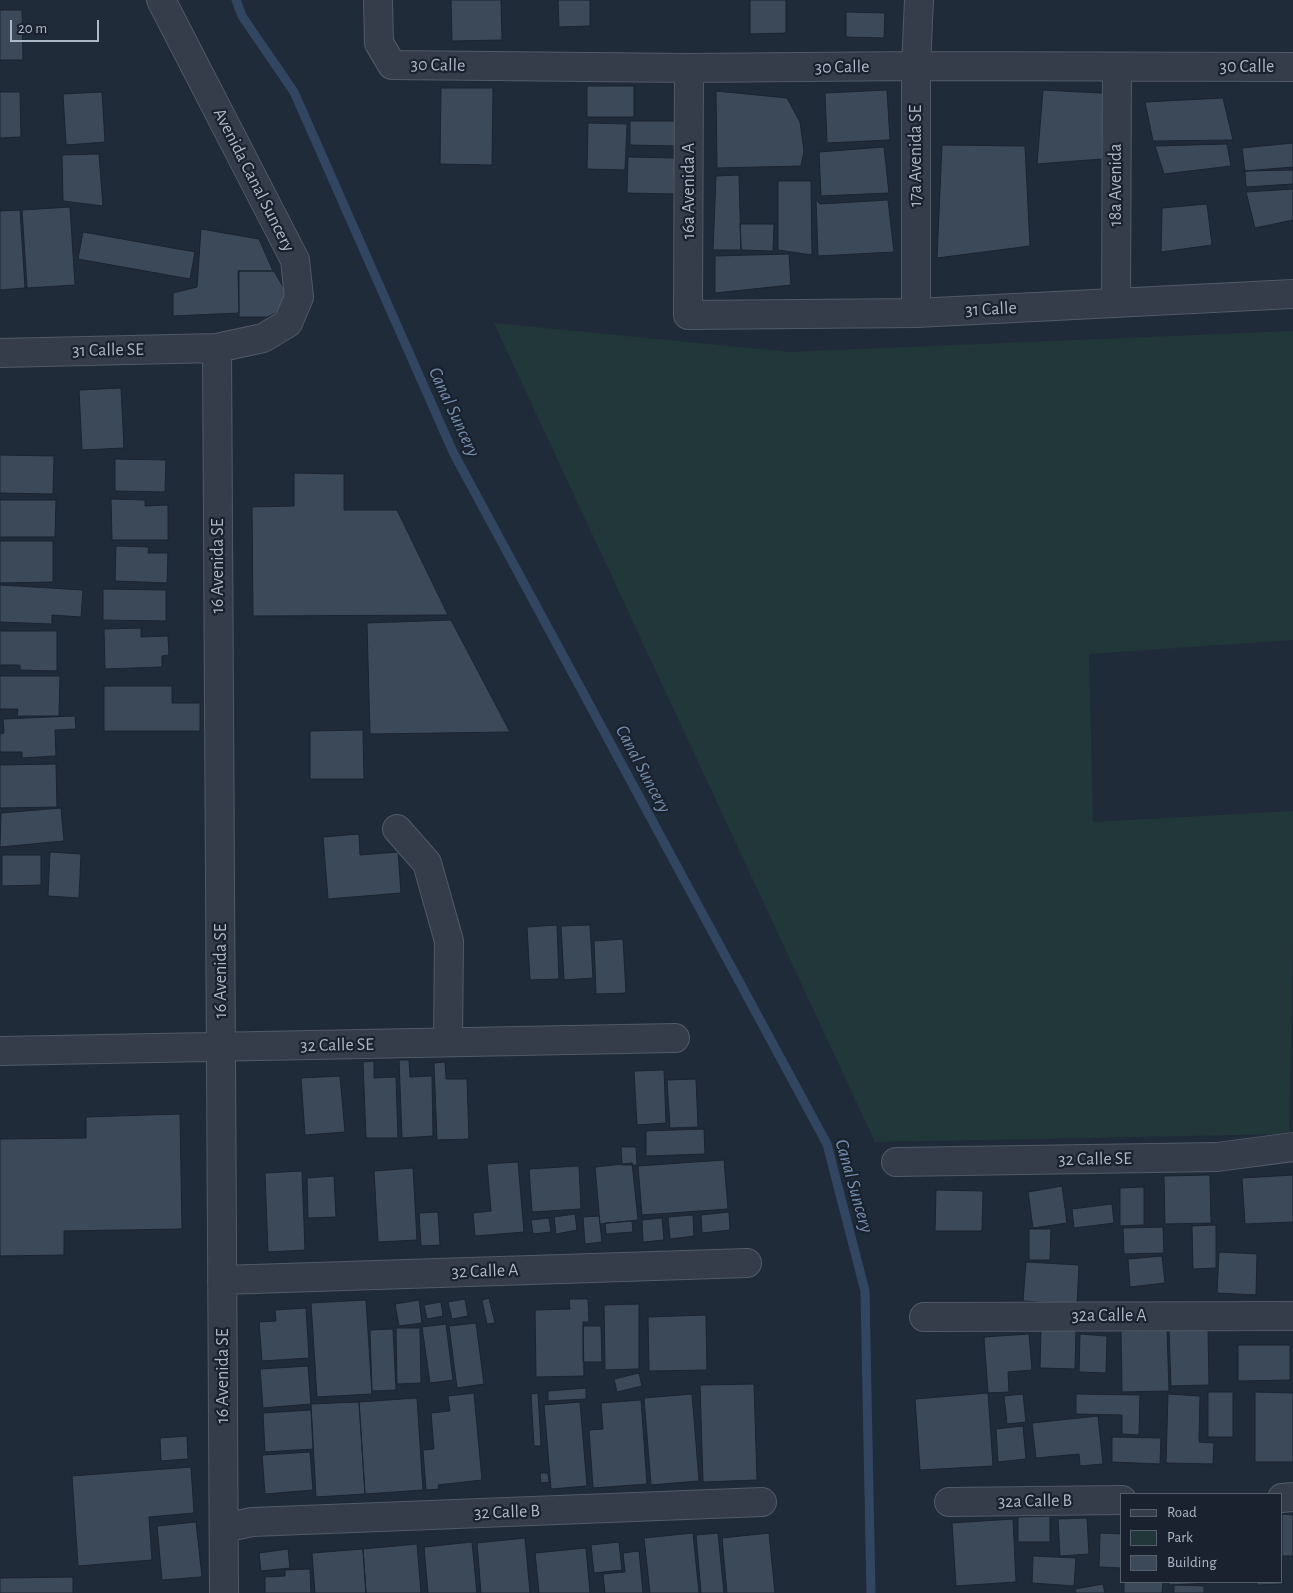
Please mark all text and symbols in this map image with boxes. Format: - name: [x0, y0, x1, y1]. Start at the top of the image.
- scale bar: [12, 10, 101, 42]
- text: 20 m: [18, 21, 47, 36]
- street label: 30 Calle: [410, 54, 466, 76]
- street label: 30 Calle: [814, 56, 870, 78]
- street label: 30 Calle: [1220, 56, 1274, 78]
- street label: Avenida Canal Suncery: [208, 105, 300, 255]
- street label: 17a Avenida SE: [905, 105, 927, 207]
- street label: 16a Avenida A: [678, 143, 700, 239]
- street label: 18a Avenida: [1105, 143, 1127, 227]
- street label: 31 Calle: [965, 297, 1017, 321]
- street label: 31 Calle SE: [72, 339, 144, 361]
- water label: Canal Suncery: [423, 364, 485, 460]
- street label: 16 Avenida SE: [207, 519, 229, 613]
- water label: Canal Suncery: [610, 721, 676, 817]
- street label: 16 Avenida SE: [210, 924, 232, 1018]
- street label: 32 Calle SE: [300, 1034, 374, 1056]
- water label: Canal Suncery: [830, 1137, 878, 1235]
- street label: 32 Calle SE: [1058, 1148, 1132, 1170]
- street label: 32 Calle A: [451, 1259, 519, 1283]
- street label: 32a Calle A: [1071, 1305, 1147, 1327]
- street label: 16 Avenida SE: [212, 1329, 234, 1423]
- street label: 32a Calle B: [998, 1490, 1072, 1512]
- legend: [1120, 1493, 1283, 1583]
- street label: 32 Calle B: [474, 1500, 540, 1524]
- text: Road: [1167, 1505, 1197, 1520]
- text: Park: [1167, 1530, 1193, 1545]
- text: Building: [1167, 1555, 1217, 1570]

